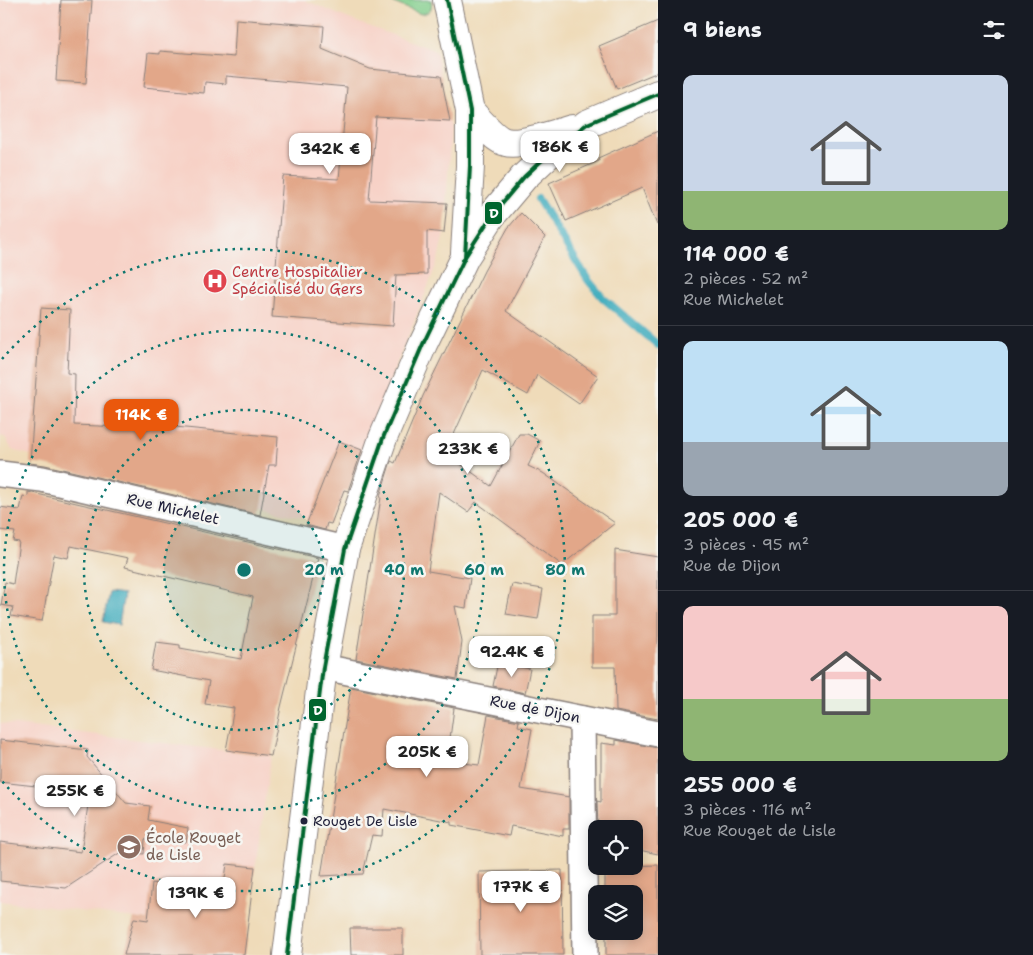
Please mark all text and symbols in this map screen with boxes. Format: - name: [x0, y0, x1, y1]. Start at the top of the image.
- text: 9 biens: [683, 16, 762, 44]
- icon: filters: [980, 16, 1008, 44]
- icon: home: [801, 108, 891, 198]
- pin: 186K €: [519, 130, 601, 173]
- pin: 342K €: [289, 132, 371, 175]
- text: 186K €: [531, 136, 589, 157]
- text: 342K €: [300, 138, 360, 159]
- line badge: D: [484, 201, 503, 225]
- text: D: [489, 204, 499, 222]
- text: 114 000 €: [683, 240, 789, 268]
- place label: Centre Hospitalier Spécialisé du Gers: [232, 262, 363, 299]
- hospital icon: Centre Hospitalier Spécialisé du Gers: [202, 268, 228, 294]
- text: 2 pièces · 52 m²: [683, 268, 808, 289]
- text: Rue Michelet: [683, 289, 784, 310]
- icon: home: [801, 373, 891, 463]
- pin: 114K €: [100, 398, 182, 441]
- text: 114K €: [115, 404, 167, 425]
- pin: 233K €: [427, 432, 509, 475]
- text: 233K €: [438, 438, 498, 459]
- street label: Rue Michelet: [125, 489, 221, 529]
- text: 205 000 €: [683, 506, 798, 534]
- text: 3 pièces · 95 m²: [683, 534, 809, 555]
- text: Rue de Dijon: [683, 555, 781, 576]
- text: 20 m: [304, 560, 344, 580]
- text: 40 m: [384, 560, 424, 580]
- text: 60 m: [464, 560, 504, 580]
- text: 80 m: [545, 560, 585, 580]
- centre of rings: [235, 561, 253, 579]
- pin: 92.4K €: [466, 636, 558, 678]
- icon: home: [801, 638, 891, 728]
- text: 92.4K €: [480, 641, 544, 662]
- street label: Rue de Dijon: [488, 690, 582, 728]
- line badge: D: [308, 698, 327, 722]
- text: D: [313, 701, 323, 719]
- pin: 205K €: [386, 736, 468, 778]
- text: 205K €: [397, 741, 457, 762]
- text: 255 000 €: [683, 771, 797, 799]
- pin: 255K €: [34, 774, 116, 817]
- text: 255K €: [46, 780, 104, 801]
- text: 3 pièces · 116 m²: [683, 799, 812, 820]
- place label: Rouget De Lisle: [313, 812, 418, 830]
- marker: Rouget De Lisle: [299, 816, 309, 826]
- map controls: [588, 820, 643, 940]
- button: locate: [588, 820, 643, 875]
- text: Rue Rouget de Lisle: [683, 820, 836, 841]
- place label: École Rouget de Lisle: [146, 827, 241, 865]
- school or university icon: École Rouget de Lisle: [116, 834, 142, 860]
- pin: 177K €: [480, 870, 562, 913]
- pin: 139K €: [155, 876, 237, 919]
- text: 177K €: [493, 876, 549, 897]
- text: 139K €: [168, 882, 224, 903]
- button: layers: [588, 885, 643, 940]

